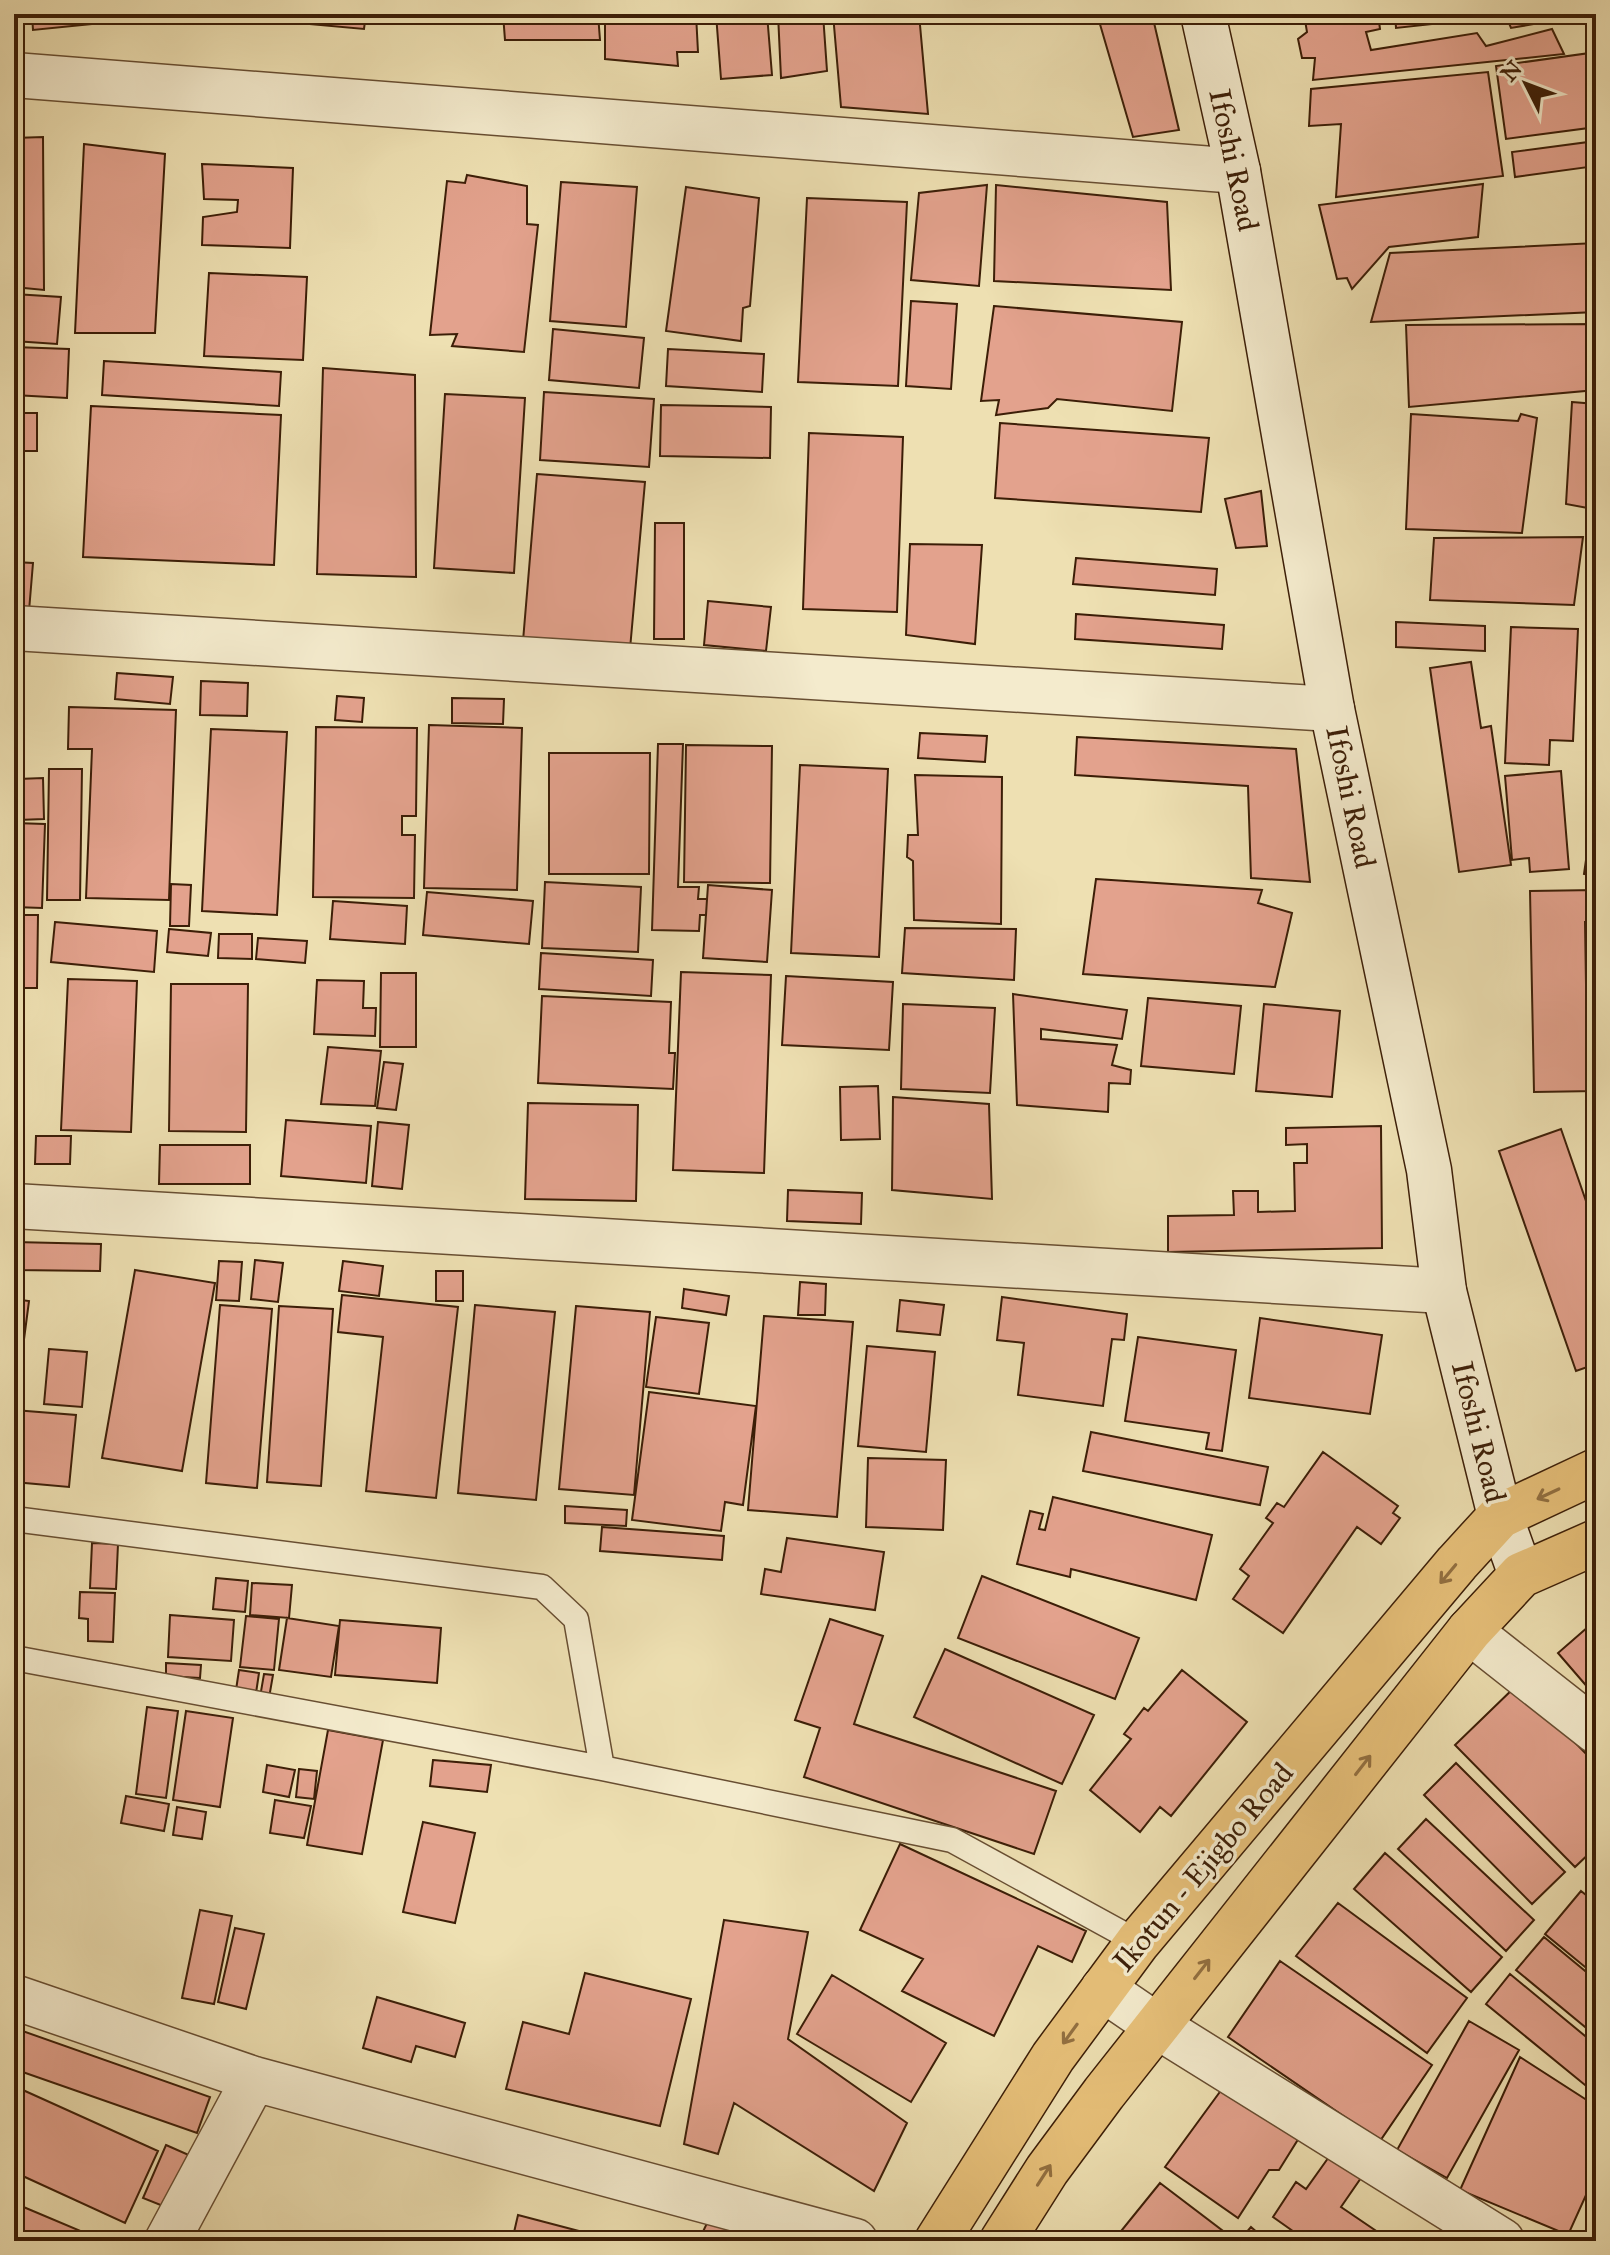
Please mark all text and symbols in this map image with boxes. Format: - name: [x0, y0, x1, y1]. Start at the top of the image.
- north arrow: [1486, 44, 1566, 124]
- text: N: [1495, 55, 1528, 87]
- street label: Ifoshi Road: [1201, 86, 1267, 234]
- street label: Ifoshi Road: [1318, 723, 1384, 871]
- street label: Ifoshi Road: [1444, 1358, 1514, 1506]
- one-way arrow: [1536, 1487, 1560, 1502]
- one-way arrow: [1439, 1563, 1457, 1584]
- street label: Ikotun - Ejigbo Road: [1105, 1755, 1301, 1979]
- one-way arrow: [1354, 1755, 1372, 1776]
- one-way arrow: [1193, 1959, 1211, 1980]
- one-way arrow: [1061, 2023, 1078, 2045]
- one-way arrow: [1036, 2165, 1052, 2187]

